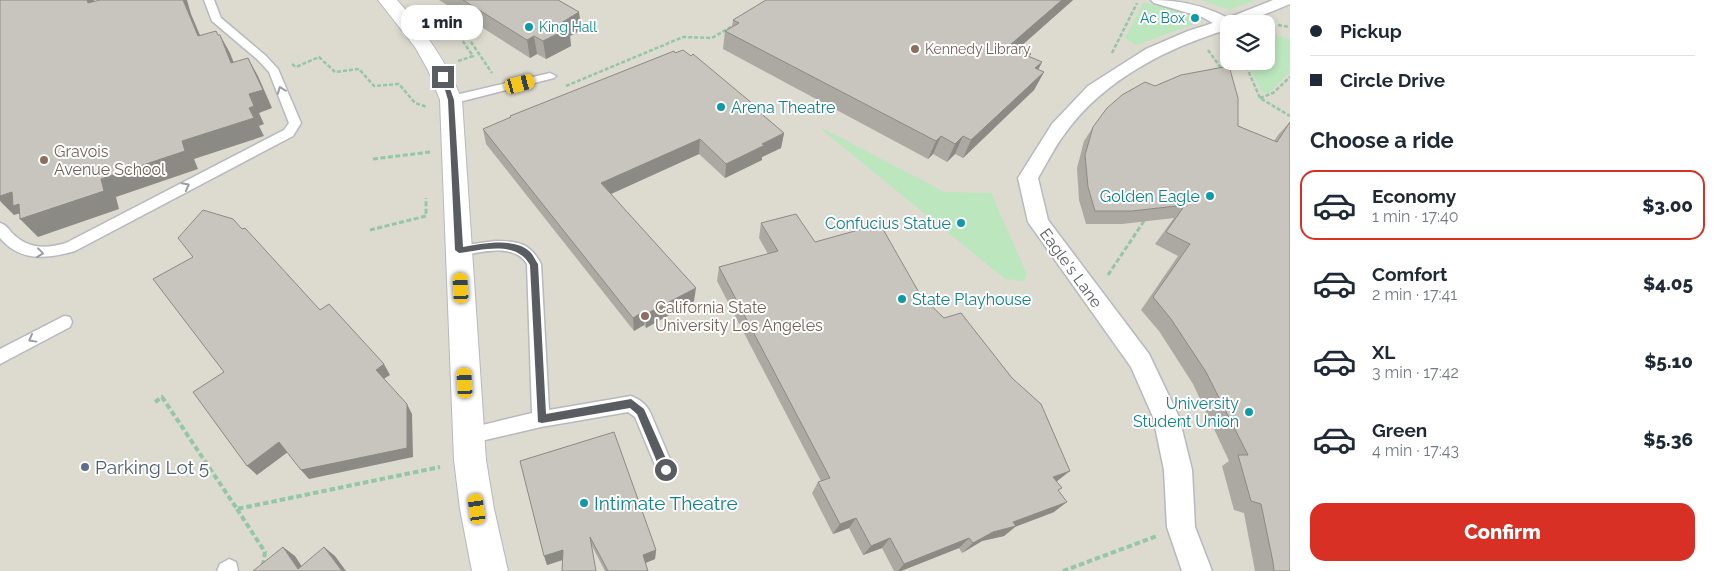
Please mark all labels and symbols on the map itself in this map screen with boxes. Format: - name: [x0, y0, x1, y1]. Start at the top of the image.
- callout: 1 min: [402, 5, 484, 40]
- place label: Ac Box: [1140, 10, 1185, 26]
- marker: Ac Box: [1189, 12, 1201, 24]
- place label: King Hall: [539, 19, 597, 35]
- marker: King Hall: [523, 21, 535, 33]
- place label: Kennedy Library: [925, 41, 1031, 57]
- marker: Kennedy Library: [909, 43, 921, 55]
- route end: [432, 66, 454, 88]
- car: [503, 73, 536, 95]
- one-way arrow: [277, 86, 288, 95]
- place label: Arena Theatre: [731, 98, 835, 117]
- marker: Arena Theatre: [715, 101, 727, 113]
- place label: Gravois Avenue School: [54, 142, 166, 179]
- marker: Gravois Avenue School: [38, 154, 50, 166]
- one-way arrow: [181, 182, 190, 192]
- place label: Golden Eagle: [1100, 187, 1200, 206]
- marker: Golden Eagle: [1204, 190, 1216, 202]
- place label: Confucius Statue: [825, 214, 951, 233]
- marker: Confucius Statue: [955, 217, 967, 229]
- street label: Eagle's Lane: [1036, 225, 1106, 311]
- one-way arrow: [36, 247, 44, 258]
- car: [452, 273, 469, 303]
- place label: State Playhouse: [912, 290, 1031, 309]
- marker: State Playhouse: [896, 293, 908, 305]
- place label: California State University Los Angeles: [655, 298, 823, 335]
- marker: California State University Los Angeles: [639, 310, 651, 322]
- one-way arrow: [28, 333, 37, 343]
- car: [456, 368, 473, 398]
- place label: University Student Union: [1133, 394, 1239, 431]
- marker: University Student Union: [1243, 406, 1255, 418]
- place label: Parking Lot 5: [95, 456, 209, 478]
- route start: [655, 459, 677, 481]
- marker: Parking Lot 5: [79, 461, 91, 473]
- place label: Intimate Theatre: [594, 492, 738, 514]
- car: [467, 493, 486, 525]
- marker: Intimate Theatre: [578, 497, 590, 509]

